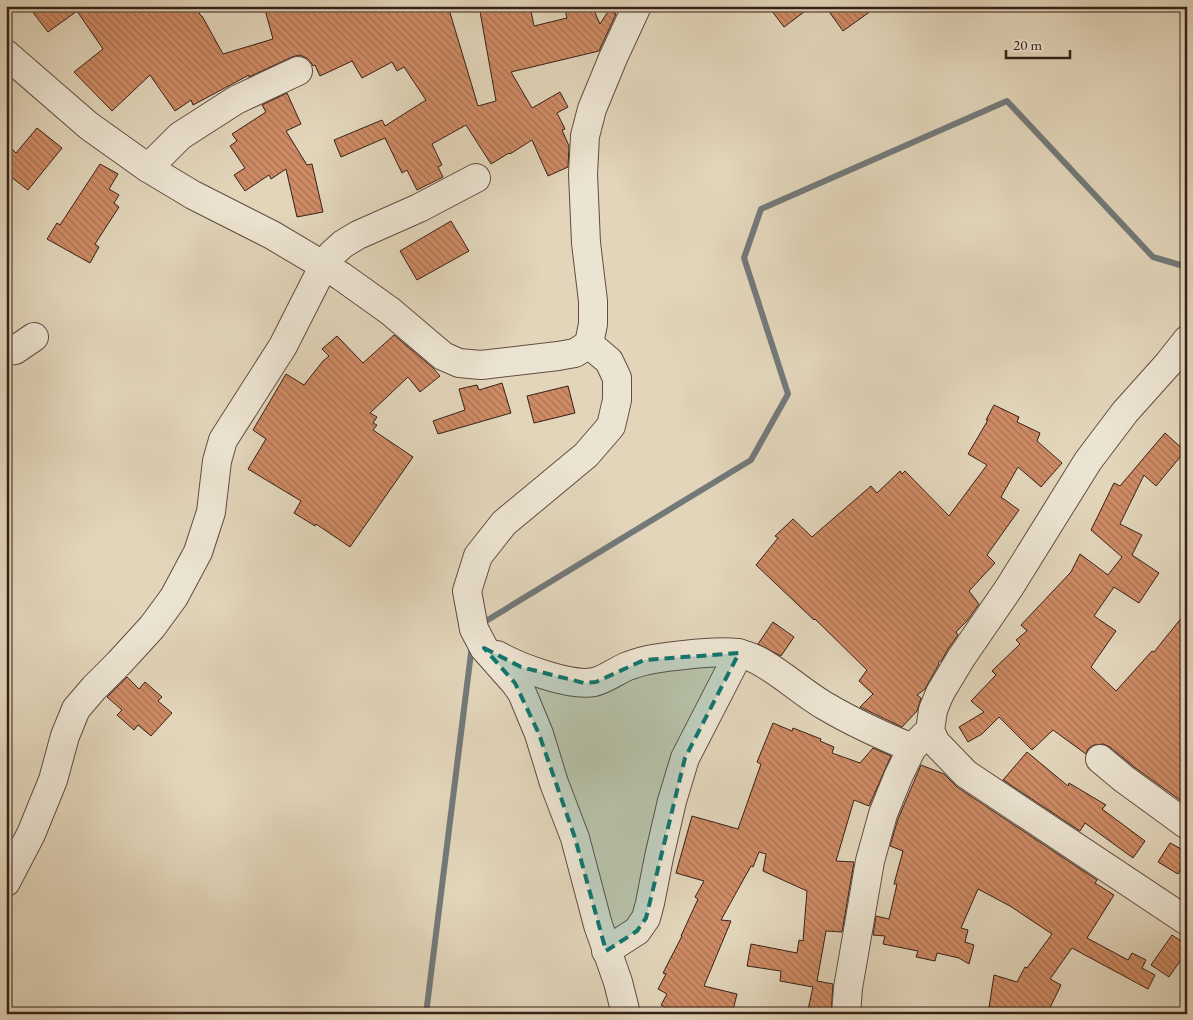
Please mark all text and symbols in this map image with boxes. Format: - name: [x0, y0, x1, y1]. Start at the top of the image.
- scale bar: [1006, 28, 1069, 60]
- text: 20 m: [1013, 35, 1042, 54]

